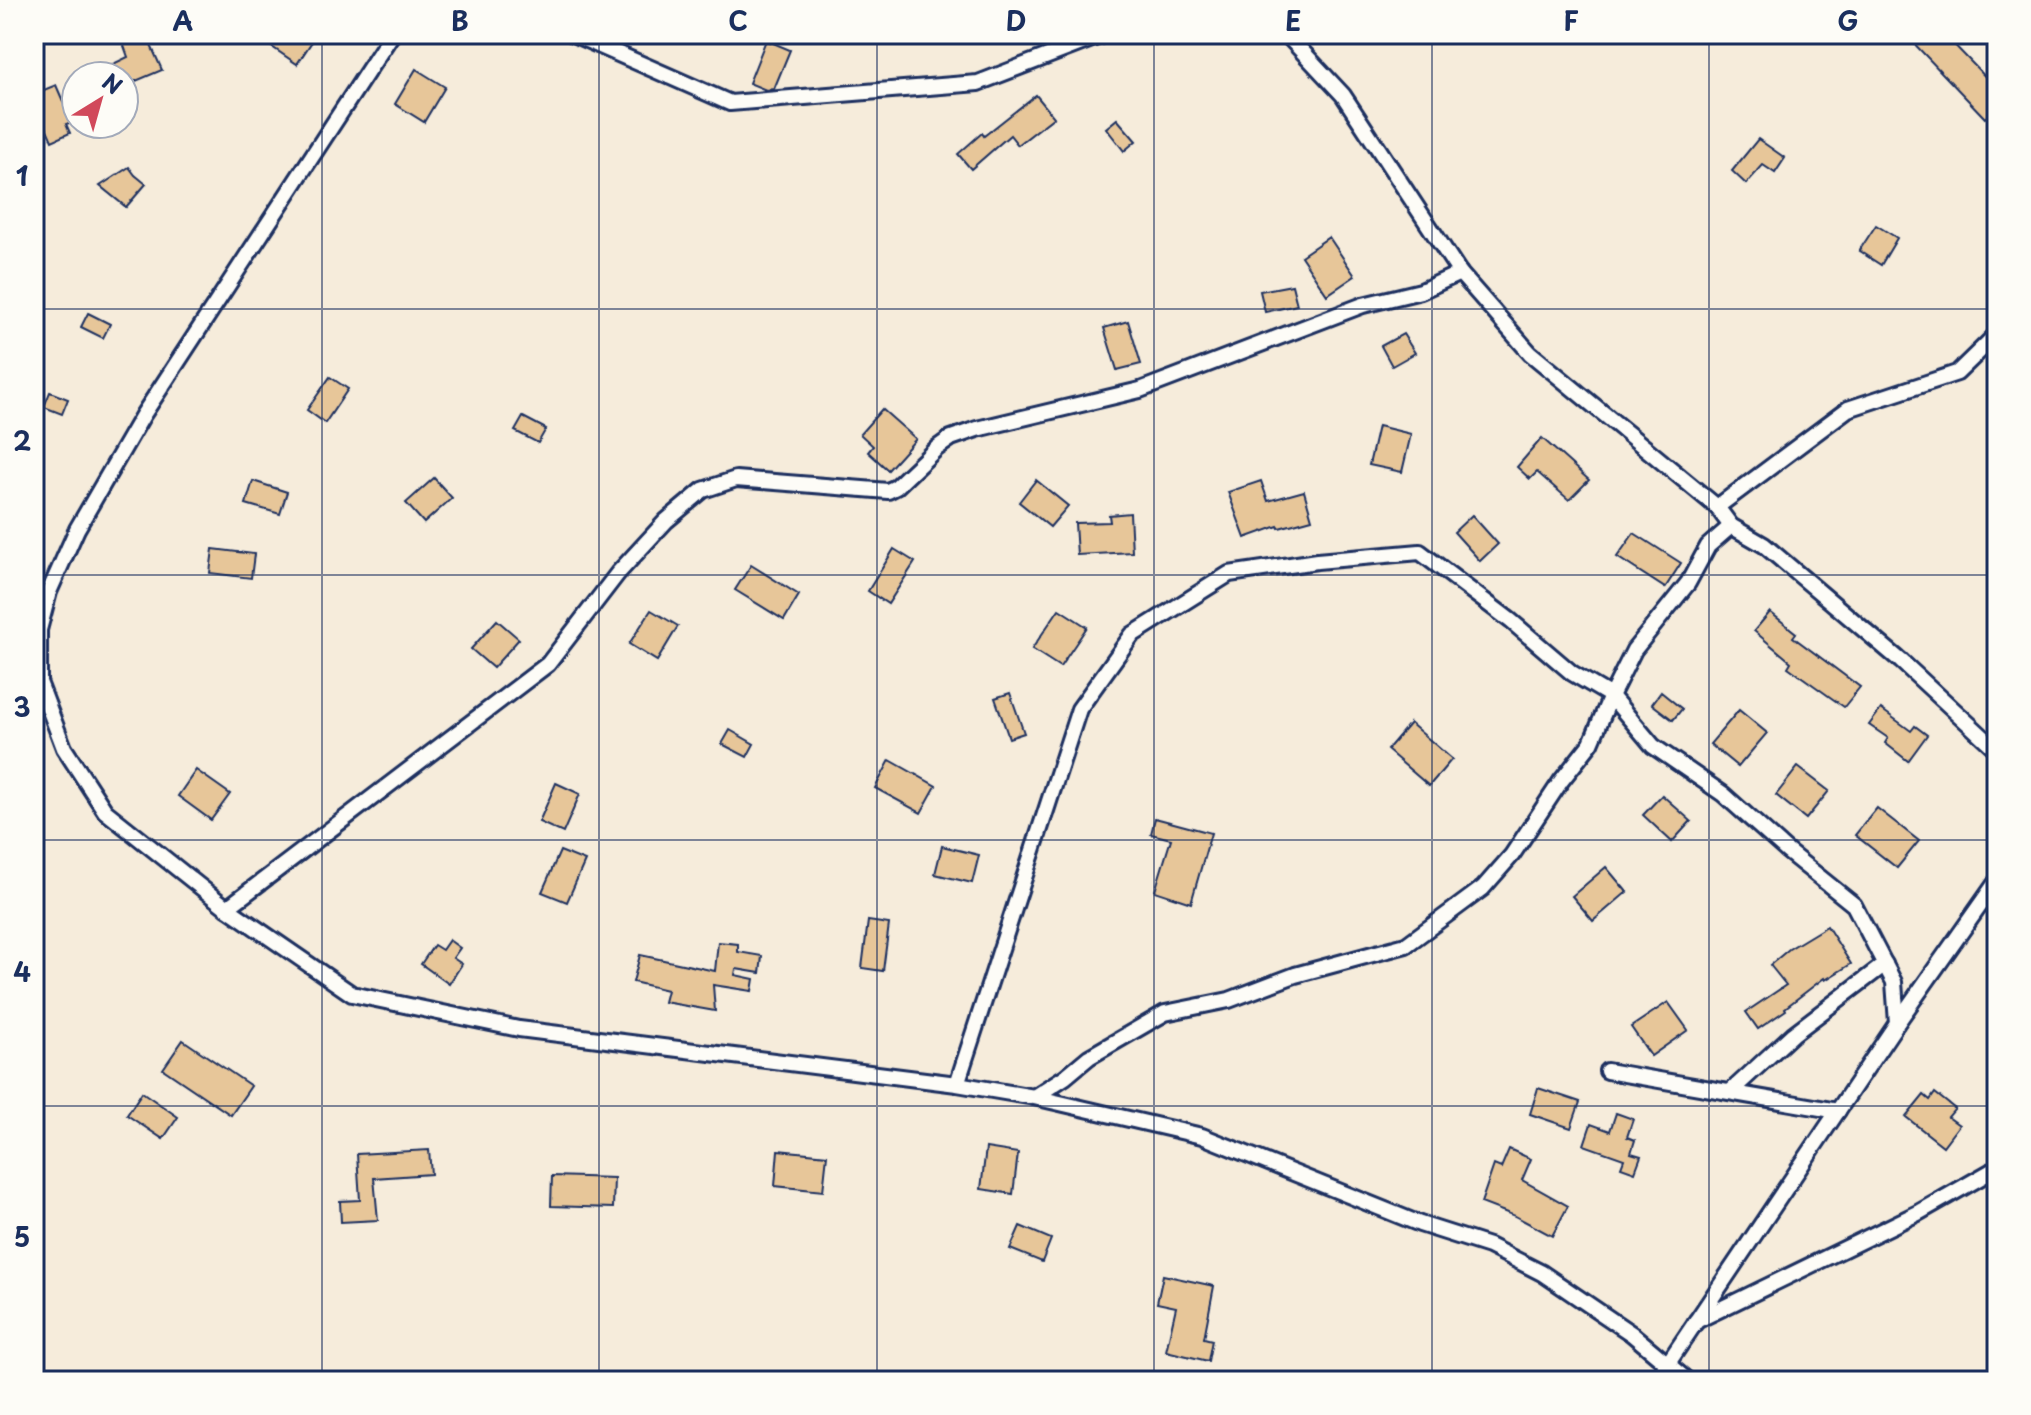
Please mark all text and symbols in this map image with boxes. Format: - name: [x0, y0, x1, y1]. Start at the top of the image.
- text: A: [173, 1, 193, 40]
- text: B: [451, 1, 469, 40]
- text: C: [728, 1, 748, 40]
- text: D: [1006, 1, 1026, 40]
- text: E: [1285, 1, 1301, 40]
- text: F: [1563, 1, 1579, 40]
- text: G: [1837, 1, 1859, 40]
- north arrow: [60, 60, 140, 140]
- text: N: [96, 64, 130, 101]
- text: 1: [16, 156, 28, 195]
- text: 2: [13, 421, 31, 460]
- text: 3: [13, 687, 31, 726]
- text: 4: [13, 952, 31, 991]
- text: 5: [14, 1217, 30, 1256]

